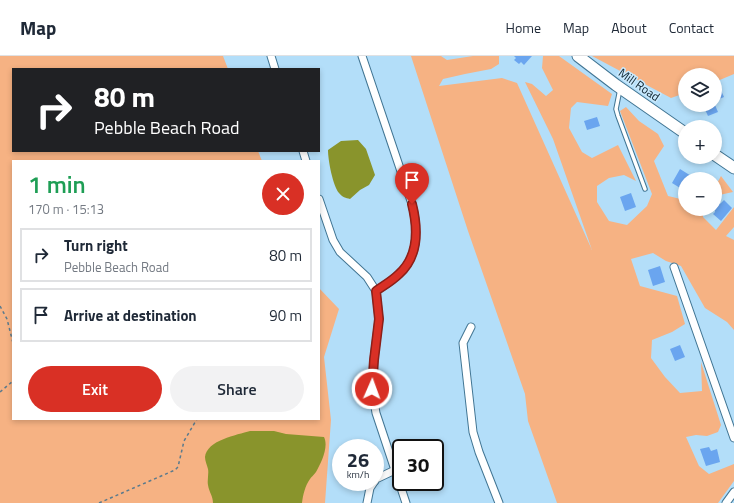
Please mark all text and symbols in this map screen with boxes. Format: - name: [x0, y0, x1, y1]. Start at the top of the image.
- text: Map: [20, 13, 56, 42]
- text: Home: [506, 17, 541, 38]
- text: Map: [563, 17, 589, 38]
- text: About: [611, 17, 647, 38]
- text: Contact: [669, 17, 714, 38]
- street label: Mill Road: [615, 63, 664, 106]
- map controls: [678, 68, 722, 216]
- button: layers: [678, 68, 722, 112]
- text: 80 m: [94, 75, 155, 118]
- icon: right: [28, 84, 80, 136]
- text: Pebble Beach Road: [94, 114, 239, 141]
- button: +: [678, 120, 722, 164]
- pin: [395, 163, 429, 204]
- text: 1 min: [28, 166, 86, 202]
- icon: arrive: [401, 169, 423, 191]
- button: −: [678, 172, 722, 216]
- button: close: [262, 173, 304, 215]
- text: 170 m · 15:13: [28, 199, 104, 219]
- text: Turn right: [64, 234, 128, 257]
- icon: right: [30, 244, 52, 266]
- text: 80 m: [269, 244, 302, 267]
- text: Pebble Beach Road: [64, 257, 169, 277]
- icon: arrive: [30, 304, 52, 326]
- text: Arrive at destination: [64, 304, 197, 327]
- text: 90 m: [269, 304, 302, 327]
- button: Exit: [28, 366, 162, 412]
- button: Share: [170, 366, 304, 412]
- position arrow: [351, 368, 393, 410]
- speed limit sign: 30: [392, 439, 444, 491]
- text: 26: [347, 444, 369, 475]
- text: km/h: [347, 467, 369, 482]

